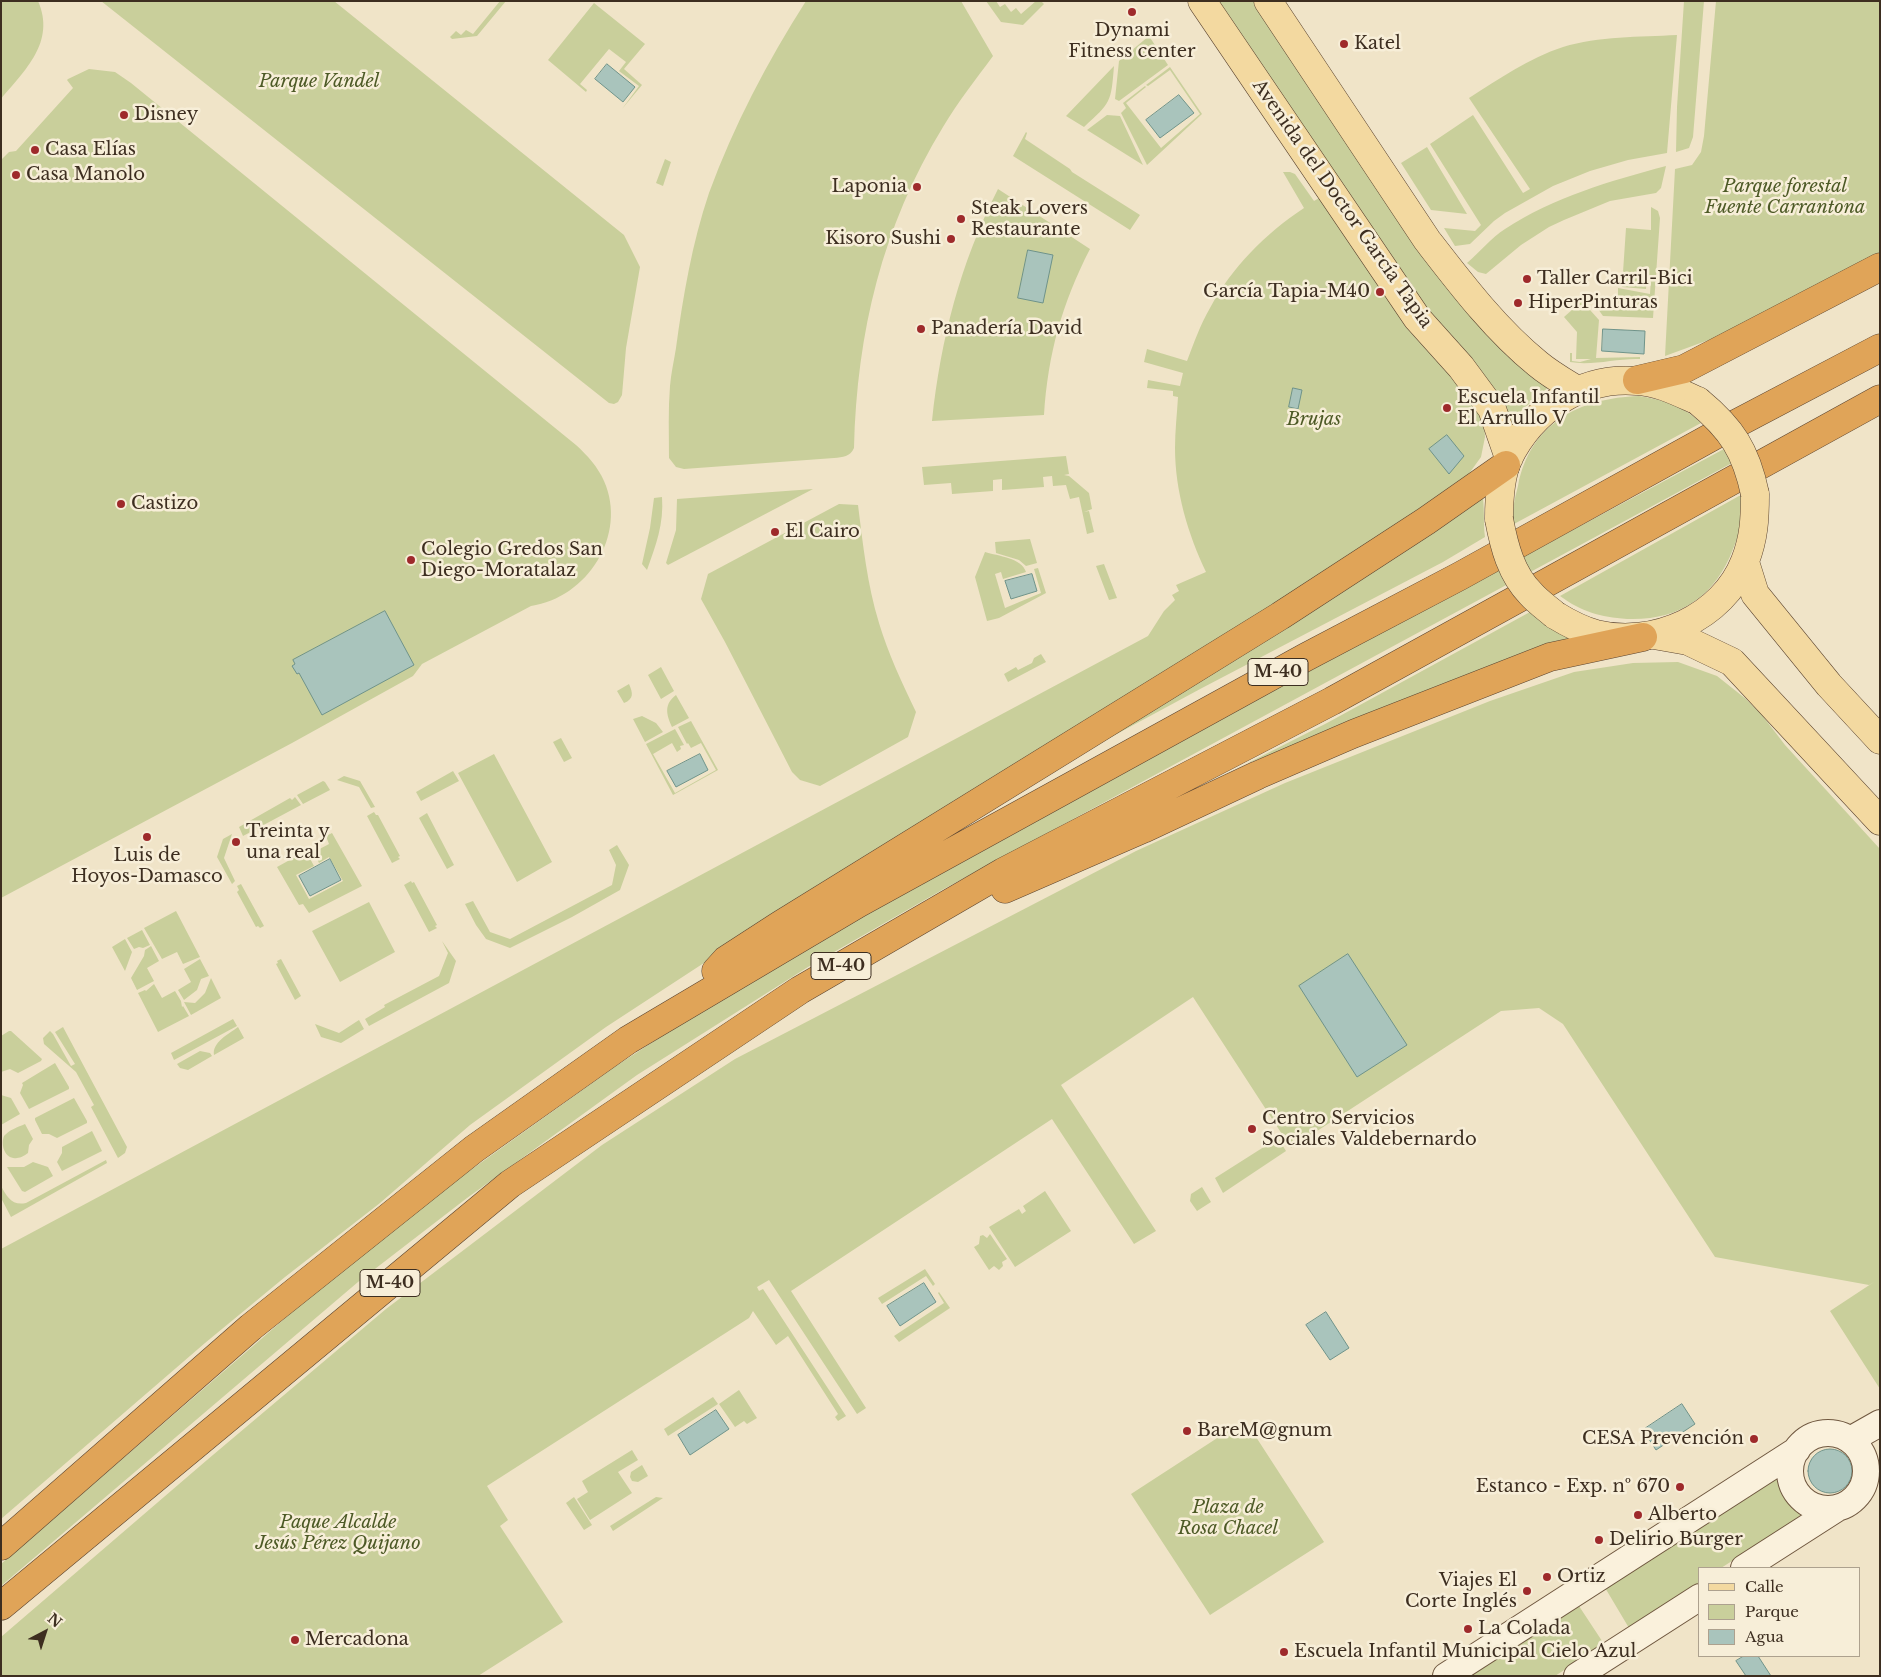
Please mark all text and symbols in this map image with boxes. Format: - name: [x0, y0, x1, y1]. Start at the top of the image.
- marker: Dynami Fitness center: [1126, 6, 1138, 18]
- place label: Dynami Fitness center: [1068, 20, 1196, 62]
- place label: Katel: [1354, 33, 1401, 55]
- marker: Katel: [1338, 38, 1350, 50]
- park label: Parque Vandel: [259, 71, 379, 93]
- street label: Avenida del Doctor García Tapia: [1248, 76, 1436, 332]
- place label: Disney: [134, 104, 198, 126]
- marker: Disney: [118, 109, 130, 121]
- place label: Casa Elías: [45, 139, 136, 161]
- marker: Casa Elías: [29, 144, 41, 156]
- place label: Casa Manolo: [26, 164, 145, 186]
- marker: Casa Manolo: [10, 169, 22, 181]
- place label: Laponia: [831, 176, 907, 198]
- park label: Parque forestal Fuente Carrantona: [1705, 176, 1865, 218]
- marker: Laponia: [911, 181, 923, 193]
- place label: Steak Lovers Restaurante: [971, 198, 1088, 240]
- marker: Steak Lovers Restaurante: [955, 213, 967, 225]
- place label: Kisoro Sushi: [825, 228, 941, 250]
- marker: Kisoro Sushi: [945, 233, 957, 245]
- place label: Taller Carril-Bici: [1537, 268, 1693, 290]
- marker: Taller Carril-Bici: [1521, 273, 1533, 285]
- place label: García Tapia-M40: [1203, 281, 1370, 303]
- marker: García Tapia-M40: [1374, 286, 1386, 298]
- place label: HiperPinturas: [1528, 292, 1658, 314]
- marker: HiperPinturas: [1512, 297, 1524, 309]
- place label: Panadería David: [931, 318, 1082, 340]
- marker: Panadería David: [915, 323, 927, 335]
- place label: Escuela Infantil El Arrullo V: [1457, 387, 1600, 429]
- marker: Escuela Infantil El Arrullo V: [1441, 402, 1453, 414]
- park label: Brujas: [1287, 409, 1341, 431]
- place label: Castizo: [131, 493, 198, 515]
- marker: Castizo: [115, 498, 127, 510]
- place label: El Cairo: [785, 521, 860, 543]
- marker: El Cairo: [769, 526, 781, 538]
- place label: Colegio Gredos San Diego-Moratalaz: [421, 539, 603, 582]
- marker: Colegio Gredos San Diego-Moratalaz: [405, 554, 417, 566]
- road number: M-40: [1248, 659, 1308, 686]
- place label: Treinta y una real: [246, 821, 330, 864]
- marker: Luis de Hoyos-Damasco: [141, 831, 153, 843]
- marker: Treinta y una real: [230, 836, 242, 848]
- place label: Luis de Hoyos-Damasco: [71, 845, 223, 888]
- road number: M-40: [811, 952, 871, 979]
- place label: Centro Servicios Sociales Valdebernardo: [1262, 1108, 1477, 1150]
- marker: Centro Servicios Sociales Valdebernardo: [1246, 1123, 1258, 1135]
- road number: M-40: [360, 1270, 420, 1296]
- place label: BareM@gnum: [1197, 1420, 1332, 1442]
- marker: BareM@gnum: [1181, 1425, 1193, 1437]
- place label: CESA Prevención: [1582, 1428, 1744, 1450]
- marker: CESA Prevención: [1748, 1433, 1760, 1445]
- place label: Estanco - Exp. nº 670: [1476, 1476, 1670, 1498]
- marker: Estanco - Exp. nº 670: [1674, 1481, 1686, 1493]
- park label: Plaza de Rosa Chacel: [1178, 1497, 1278, 1540]
- place label: Alberto: [1648, 1504, 1717, 1526]
- marker: Alberto: [1632, 1509, 1644, 1521]
- park label: Paque Alcalde Jesús Pérez Quijano: [255, 1512, 421, 1555]
- place label: Delirio Burger: [1609, 1529, 1743, 1551]
- marker: Delirio Burger: [1593, 1534, 1605, 1546]
- place label: Ortiz: [1557, 1566, 1606, 1588]
- legend: [1698, 1567, 1861, 1657]
- place label: Viajes El Corte Inglés: [1405, 1570, 1517, 1612]
- marker: Ortiz: [1541, 1571, 1553, 1583]
- text: Calle: [1745, 1577, 1784, 1596]
- marker: Viajes El Corte Inglés: [1521, 1585, 1533, 1597]
- text: Parque: [1745, 1602, 1799, 1621]
- north arrow: [20, 1607, 70, 1657]
- text: N: [44, 1609, 65, 1632]
- place label: La Colada: [1478, 1618, 1570, 1640]
- marker: La Colada: [1462, 1623, 1474, 1635]
- text: Agua: [1745, 1627, 1784, 1646]
- place label: Mercadona: [305, 1629, 409, 1651]
- marker: Mercadona: [289, 1634, 301, 1646]
- place label: Escuela Infantil Municipal Cielo Azul: [1294, 1641, 1636, 1663]
- marker: Escuela Infantil Municipal Cielo Azul: [1278, 1646, 1290, 1658]

